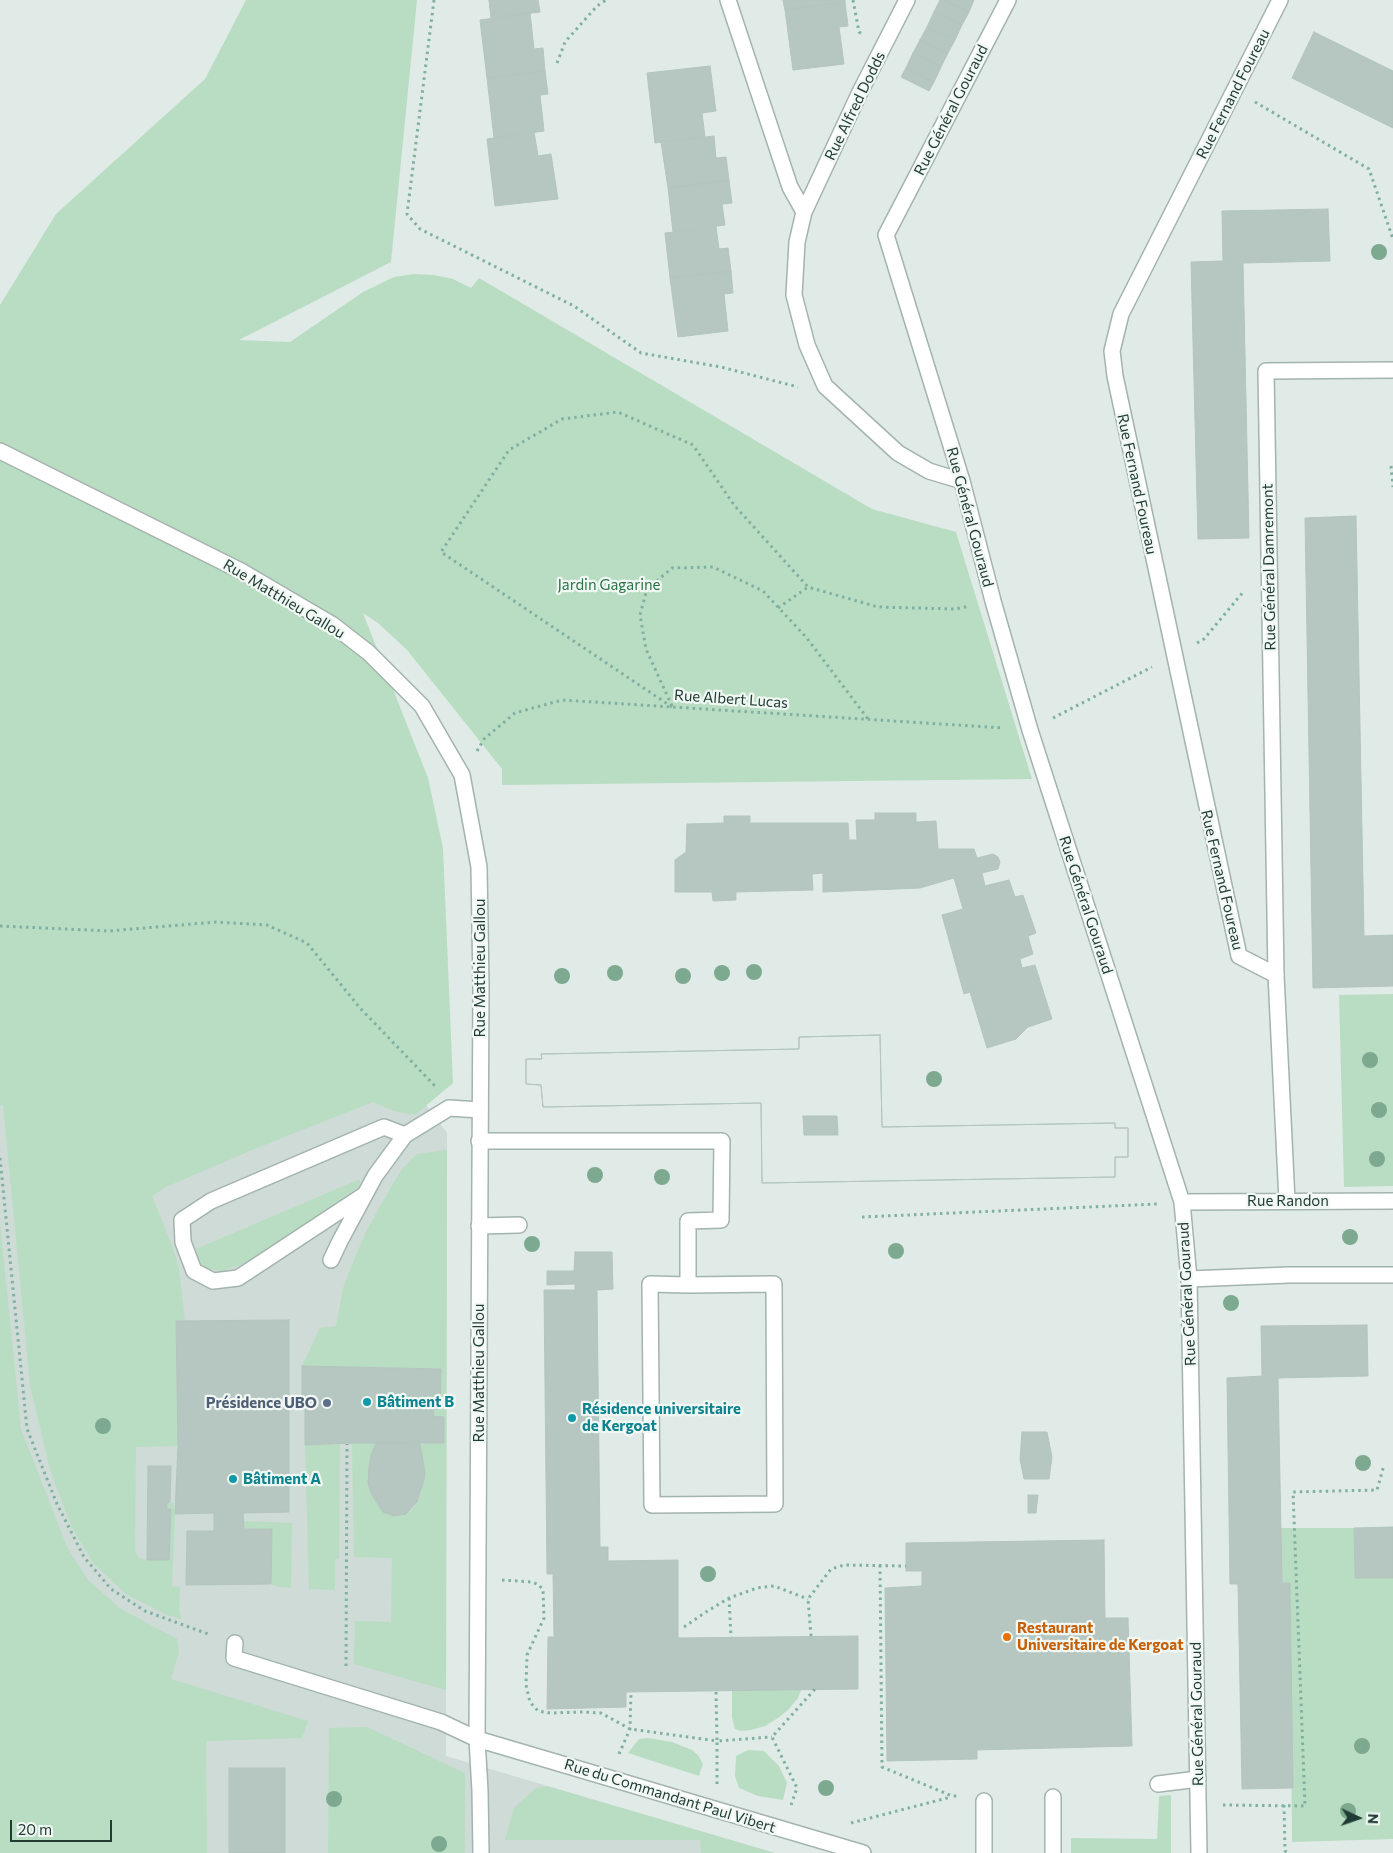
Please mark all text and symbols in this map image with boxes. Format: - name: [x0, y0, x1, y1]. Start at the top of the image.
- street label: Rue Fernand Foureau: [1192, 26, 1274, 162]
- street label: Rue Général Gouraud: [910, 42, 992, 178]
- street label: Rue Alfred Dodds: [821, 49, 889, 163]
- street label: Rue Fernand Foureau: [1113, 412, 1161, 556]
- street label: Rue Général Gouraud: [943, 445, 997, 589]
- street label: Rue Général Damremont: [1259, 483, 1279, 651]
- street label: Rue Matthieu Gallou: [220, 556, 348, 642]
- park label: Jardin Gagarine: [558, 576, 660, 594]
- street label: Rue Albert Lucas: [673, 686, 789, 712]
- street label: Rue Fernand Foureau: [1197, 808, 1247, 952]
- street label: Rue Général Gouraud: [1055, 834, 1117, 976]
- street label: Rue Matthieu Gallou: [471, 899, 489, 1037]
- street label: Rue Randon: [1247, 1192, 1329, 1210]
- street label: Rue Général Gouraud: [1174, 1222, 1200, 1366]
- street label: Rue Matthieu Gallou: [470, 1304, 488, 1442]
- place label: Bâtiment B: [377, 1393, 454, 1411]
- place label: Présidence UBO: [206, 1394, 317, 1412]
- marker: Bâtiment B: [361, 1396, 373, 1408]
- marker: Présidence UBO: [321, 1397, 333, 1409]
- place label: Résidence universitaire de Kergoat: [582, 1400, 741, 1435]
- marker: Résidence universitaire de Kergoat: [566, 1412, 578, 1424]
- place label: Bâtiment A: [243, 1470, 321, 1488]
- marker: Bâtiment A: [227, 1473, 239, 1485]
- place label: Restaurant Universitaire de Kergoat: [1017, 1619, 1184, 1654]
- marker: Restaurant Universitaire de Kergoat: [1001, 1631, 1013, 1643]
- street label: Rue Général Gouraud: [1187, 1642, 1207, 1786]
- street label: Rue du Commandant Paul Vibert: [562, 1755, 778, 1837]
- north arrow: [1333, 1793, 1383, 1843]
- scale bar: [12, 1810, 115, 1842]
- text: N: [1365, 1813, 1382, 1824]
- text: 20 m: [18, 1820, 52, 1838]

